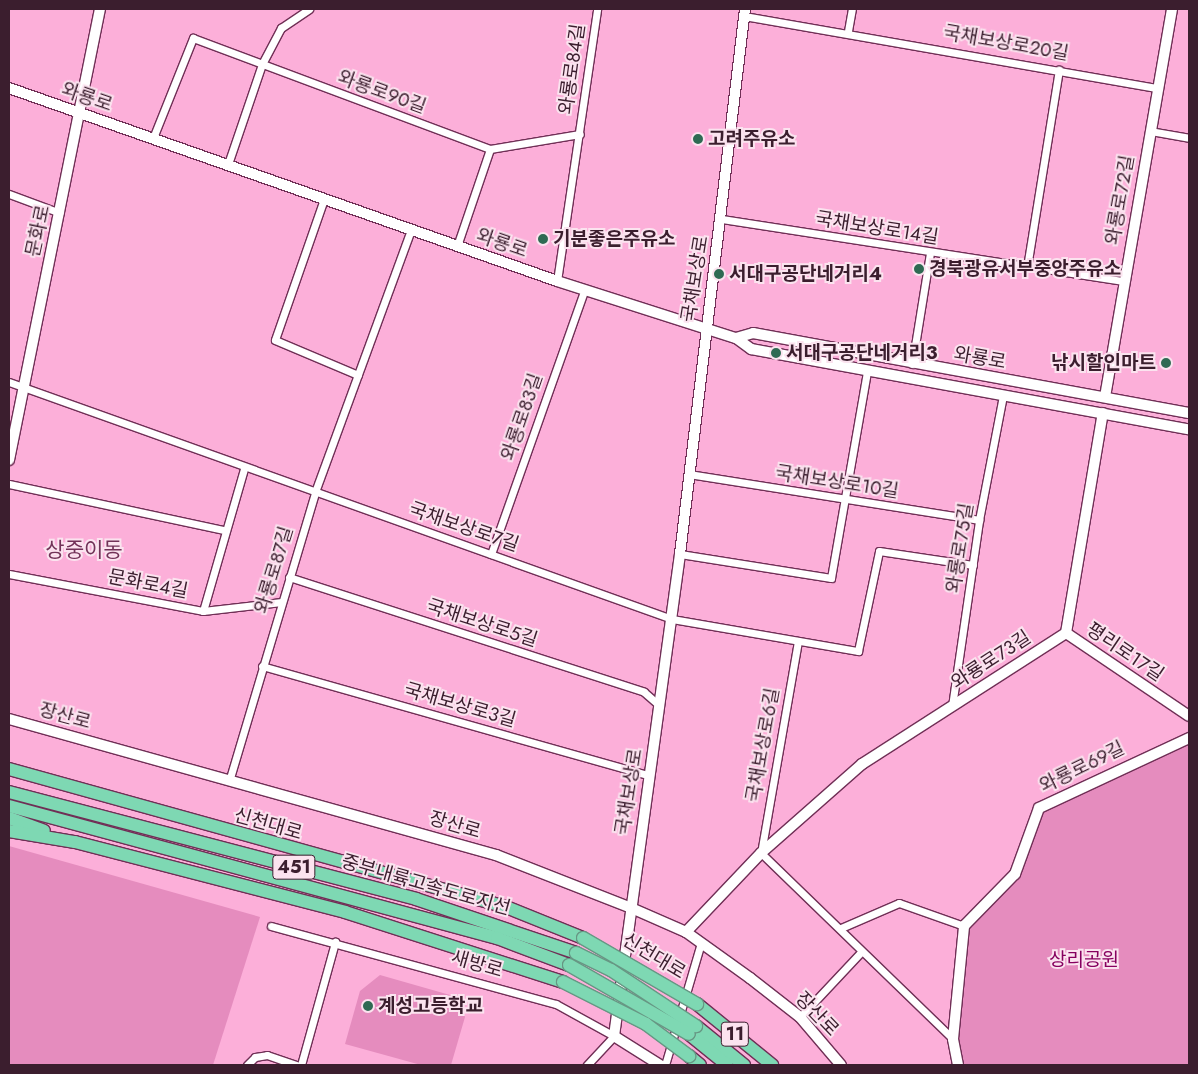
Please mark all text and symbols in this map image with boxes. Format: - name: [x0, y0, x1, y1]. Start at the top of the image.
- street label: 국채보상로20길: [941, 21, 1071, 65]
- street label: 와룡로84길: [554, 22, 590, 116]
- street label: 와룡로90길: [335, 66, 429, 118]
- street label: 와룡로: [58, 78, 116, 116]
- place label: 고려주유소: [708, 128, 795, 150]
- marker: 고려주유소: [692, 133, 704, 145]
- street label: 와룡로72길: [1101, 153, 1139, 247]
- street label: 문화로: [21, 203, 55, 259]
- street label: 국채보상로14길: [814, 207, 940, 249]
- street label: 와룡로: [473, 224, 531, 262]
- place label: 기분좋은주유소: [553, 228, 675, 250]
- marker: 기분좋은주유소: [537, 233, 549, 245]
- street label: 국채보상로: [677, 234, 713, 324]
- place label: 경북광유서부중앙주유소: [929, 258, 1121, 280]
- place label: 서대구공단네거리4: [729, 263, 882, 285]
- marker: 경북광유서부중앙주유소: [913, 263, 925, 275]
- marker: 서대구공단네거리4: [713, 268, 725, 280]
- place label: 서대구공단네거리3: [786, 342, 938, 364]
- street label: 와룡로: [952, 342, 1008, 374]
- marker: 서대구공단네거리3: [770, 347, 782, 359]
- place label: 낚시할인마트: [1051, 352, 1156, 374]
- marker: 낚시할인마트: [1160, 357, 1172, 369]
- street label: 와룡로83길: [496, 370, 548, 464]
- street label: 국채보상로10길: [774, 461, 900, 503]
- street label: 국채보상로7길: [406, 498, 522, 556]
- street label: 와룡로75길: [942, 501, 978, 595]
- street label: 와룡로87길: [250, 524, 298, 616]
- district label: 상중이동: [45, 537, 123, 563]
- street label: 문화로4길: [106, 565, 190, 603]
- street label: 국채보상로5길: [424, 594, 540, 652]
- street label: 평리로17길: [1082, 618, 1168, 686]
- street label: 와룡로73길: [947, 626, 1035, 694]
- street label: 국채보상로3길: [401, 678, 519, 732]
- street label: 국채보상로6길: [742, 686, 784, 804]
- street label: 장산로: [37, 698, 93, 734]
- street label: 와룡로69길: [1036, 737, 1128, 797]
- street label: 국채보상로: [611, 747, 647, 837]
- street label: 신천대로: [231, 803, 305, 845]
- street label: 장산로: [427, 807, 483, 843]
- street label: 중부내륙고속도로지선: [339, 850, 513, 920]
- road number: 451: [272, 852, 316, 882]
- street label: 신천대로: [618, 928, 690, 984]
- street label: 새방로: [449, 946, 505, 982]
- park label: 상리공원: [1049, 949, 1119, 971]
- street label: 장산로: [791, 987, 843, 1041]
- place label: 계성고등학교: [378, 995, 483, 1017]
- marker: 계성고등학교: [362, 1000, 374, 1012]
- road number: 11: [720, 1019, 750, 1050]

